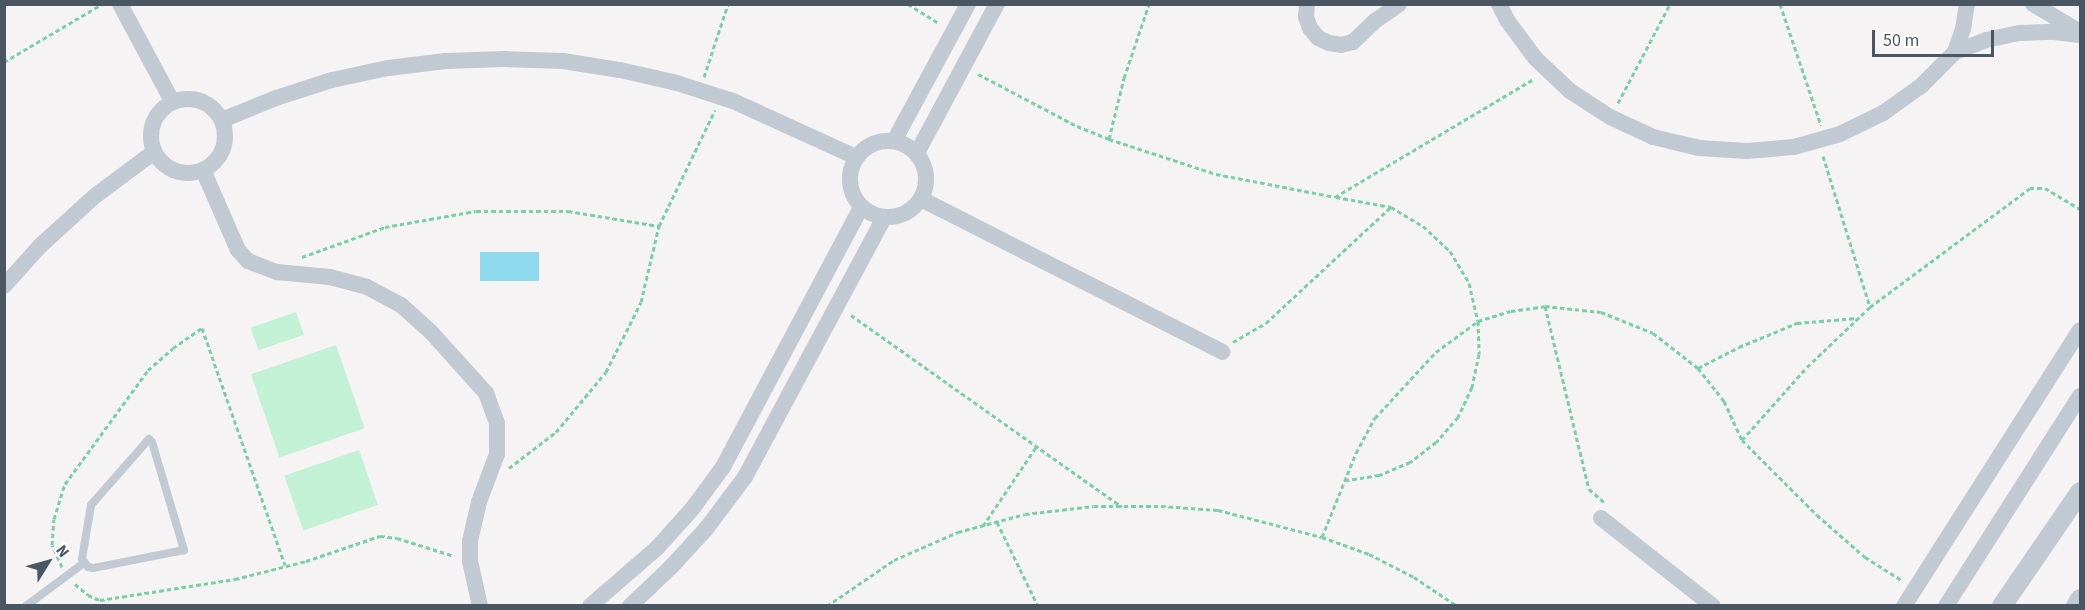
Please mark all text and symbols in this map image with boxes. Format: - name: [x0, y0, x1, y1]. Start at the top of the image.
- scale bar: [1875, 18, 1996, 56]
- text: 50 m: [1883, 28, 1919, 53]
- north arrow: [18, 532, 78, 592]
- text: N: [50, 540, 74, 562]

